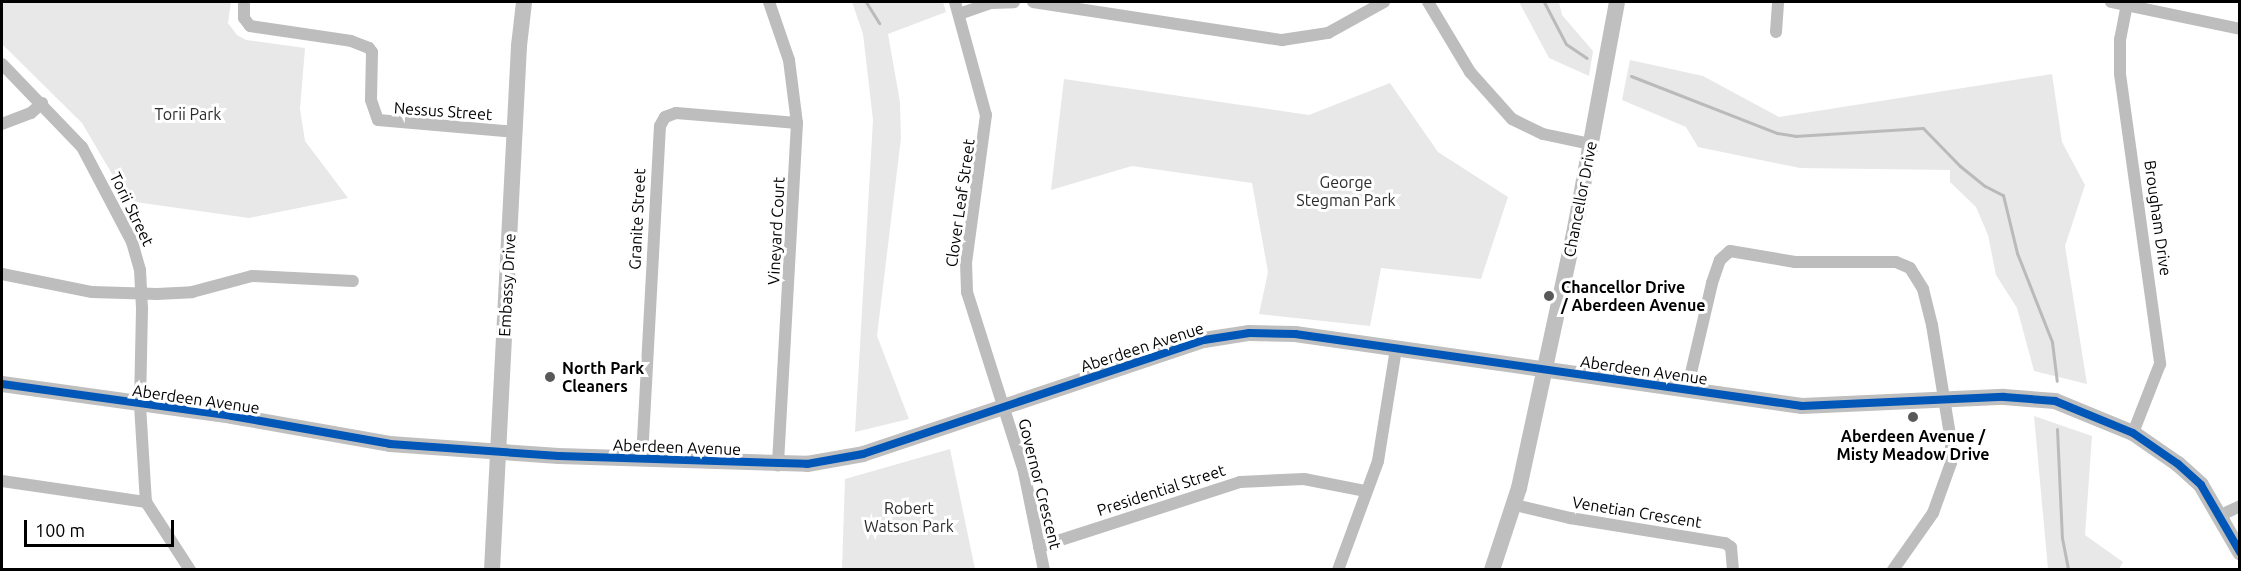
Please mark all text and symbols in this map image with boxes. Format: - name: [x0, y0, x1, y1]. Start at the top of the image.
- street label: Nessus Street: [393, 98, 493, 124]
- park label: Torii Park: [155, 104, 221, 124]
- street label: Clover Leaf Street: [941, 138, 979, 268]
- street label: Chancellor Drive: [1559, 139, 1601, 259]
- street label: Brougham Drive: [2140, 159, 2176, 277]
- street label: Granite Street: [625, 168, 649, 270]
- street label: Torii Street: [106, 169, 158, 249]
- park label: George Stegman Park: [1296, 172, 1396, 210]
- street label: Vineyard Court: [764, 176, 788, 286]
- street label: Embassy Drive: [495, 233, 519, 337]
- place label: Chancellor Drive / Aberdeen Avenue: [1561, 277, 1705, 315]
- marker: Chancellor Drive / Aberdeen Avenue: [1542, 289, 1556, 303]
- street label: Aberdeen Avenue: [1078, 318, 1206, 376]
- street label: Aberdeen Avenue: [1579, 352, 1709, 388]
- place label: North Park Cleaners: [562, 358, 644, 396]
- marker: North Park Cleaners: [543, 370, 557, 384]
- street label: Aberdeen Avenue: [131, 381, 261, 417]
- marker: Aberdeen Avenue / Misty Meadow Drive: [1906, 410, 1920, 424]
- street label: Governor Crescent: [1014, 417, 1066, 551]
- place label: Aberdeen Avenue / Misty Meadow Drive: [1836, 426, 1990, 464]
- street label: Aberdeen Avenue: [613, 435, 741, 459]
- street label: Presidential Street: [1095, 460, 1227, 520]
- street label: Venetian Crescent: [1571, 492, 1703, 532]
- park label: Robert Watson Park: [864, 498, 954, 536]
- scale bar: [27, 508, 177, 546]
- text: 100 m: [35, 520, 85, 540]

